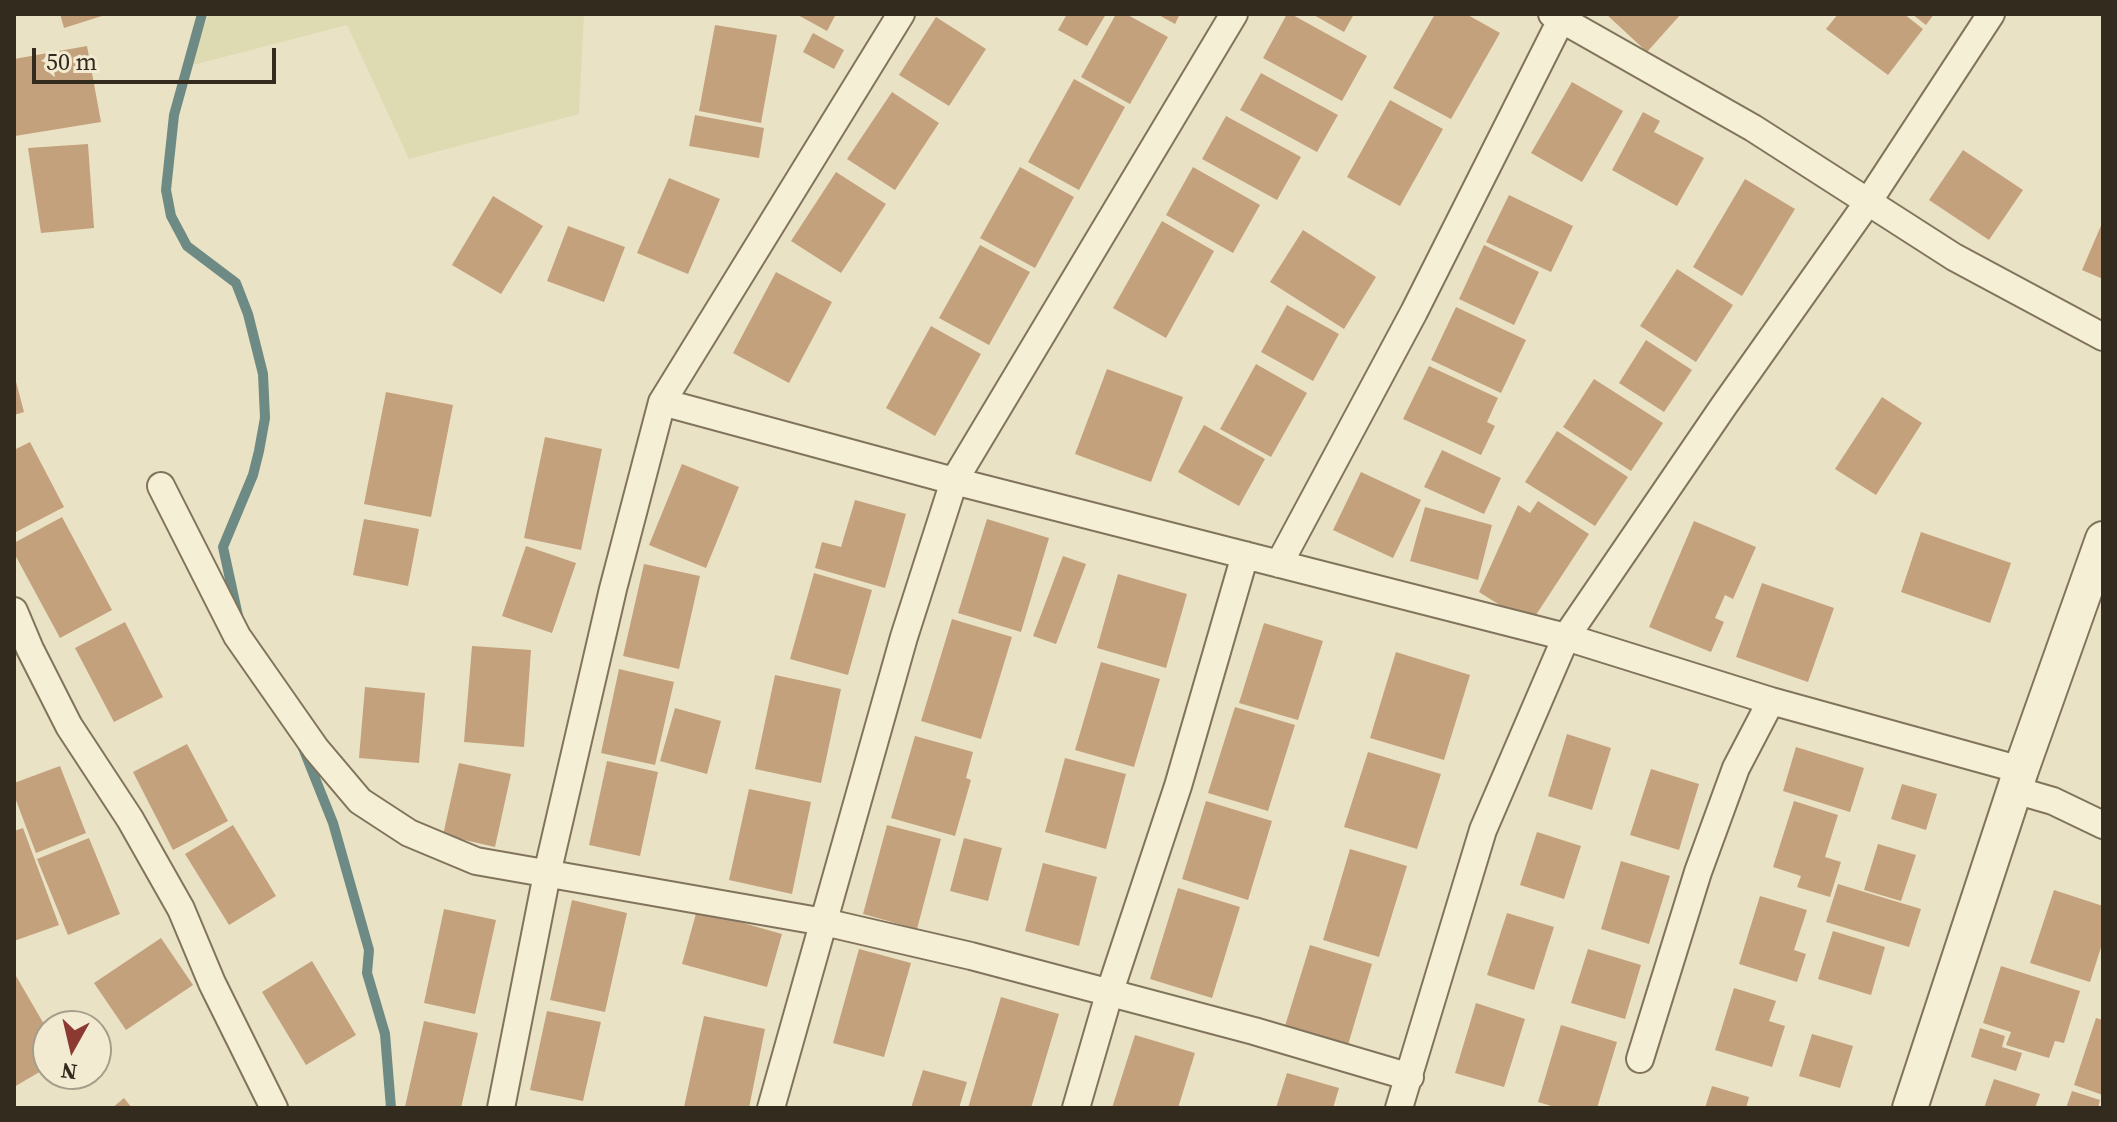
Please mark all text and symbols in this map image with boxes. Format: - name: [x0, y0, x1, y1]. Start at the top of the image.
- scale bar: [36, 32, 280, 82]
- text: 50 m: [46, 45, 97, 78]
- north arrow: [32, 1010, 112, 1090]
- text: N: [59, 1056, 79, 1088]

